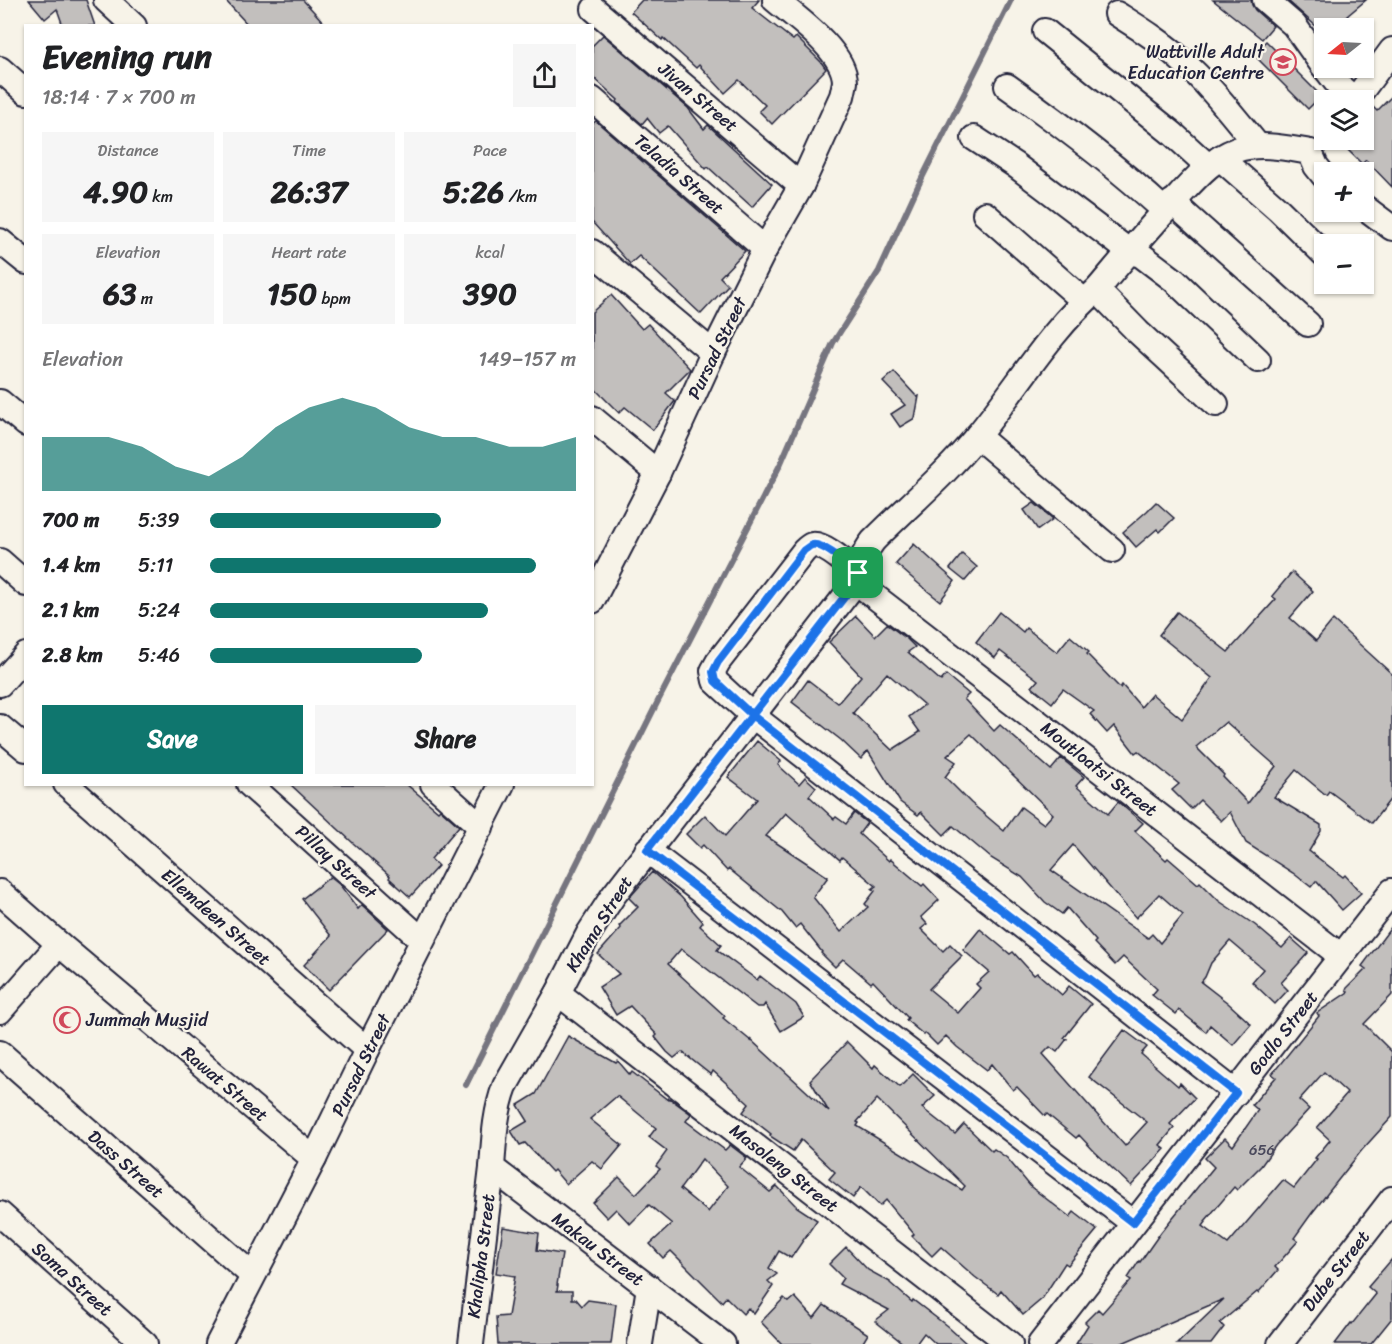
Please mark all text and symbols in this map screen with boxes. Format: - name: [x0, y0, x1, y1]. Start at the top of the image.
- north arrow: [1314, 18, 1374, 78]
- map controls: [1314, 18, 1374, 294]
- text: Evening run: [42, 28, 212, 86]
- place label: Wattville Adult Education Centre: [1128, 36, 1265, 89]
- button: share: [513, 44, 576, 107]
- school or university icon: Wattville Adult Education Centre: [1268, 47, 1298, 77]
- street label: Jivan Street: [650, 53, 746, 140]
- text: 18:14 · 7 × 700 m: [42, 80, 196, 115]
- button: layers: [1314, 90, 1374, 150]
- street label: Teladia Street: [626, 125, 732, 223]
- text: Distance: [98, 136, 158, 165]
- text: Time: [292, 136, 326, 165]
- text: Pace: [473, 136, 507, 165]
- button: +: [1314, 162, 1374, 222]
- text: 4.90: [83, 165, 148, 219]
- text: 26:37: [270, 165, 348, 219]
- text: 5:26: [443, 165, 504, 219]
- text: km: [148, 182, 173, 211]
- text: /km: [504, 182, 537, 211]
- button: −: [1314, 234, 1374, 294]
- text: Elevation: [96, 238, 160, 267]
- text: Heart rate: [271, 238, 347, 267]
- text: kcal: [475, 238, 505, 267]
- text: 63: [103, 267, 137, 321]
- text: 150: [267, 267, 317, 321]
- text: 390: [463, 267, 517, 321]
- text: m: [137, 284, 153, 313]
- text: bpm: [317, 284, 351, 313]
- street label: Pursad Street: [678, 290, 756, 405]
- text: Elevation: [42, 342, 123, 377]
- text: 149–157 m: [479, 342, 576, 377]
- text: 700 m: [42, 503, 99, 538]
- text: 5:39: [138, 503, 180, 538]
- pin: [832, 547, 883, 598]
- text: 1.4 km: [42, 548, 100, 583]
- text: 5:11: [138, 548, 173, 583]
- icon: arrive: [841, 556, 874, 589]
- text: 2.1 km: [42, 593, 99, 628]
- text: 5:24: [138, 593, 180, 628]
- text: 2.8 km: [42, 638, 103, 673]
- text: 5:46: [138, 638, 180, 673]
- button: Save: [42, 705, 303, 774]
- button: Share: [315, 705, 576, 774]
- street label: Moutloatsi Street: [1033, 713, 1165, 825]
- street label: Pillay Street: [288, 816, 385, 908]
- street label: Ellemdeen Street: [154, 860, 278, 974]
- street label: Khama Street: [557, 869, 641, 979]
- street label: Godlo Street: [1239, 983, 1327, 1082]
- place label: Jummah Musjid: [85, 1004, 209, 1036]
- mosque icon: Jummah Musjid: [52, 1005, 82, 1035]
- street label: Pursad Street: [322, 1007, 400, 1122]
- street label: Rawat Street: [174, 1038, 276, 1130]
- street label: Masoleng Street: [722, 1115, 846, 1221]
- street label: Dass Street: [80, 1121, 172, 1207]
- house number: 656: [1249, 1137, 1275, 1163]
- street label: Khalipha Street: [457, 1192, 505, 1320]
- street label: Makau Street: [545, 1203, 651, 1295]
- street label: Dube Street: [1294, 1223, 1378, 1319]
- street label: Soma Street: [24, 1234, 120, 1325]

